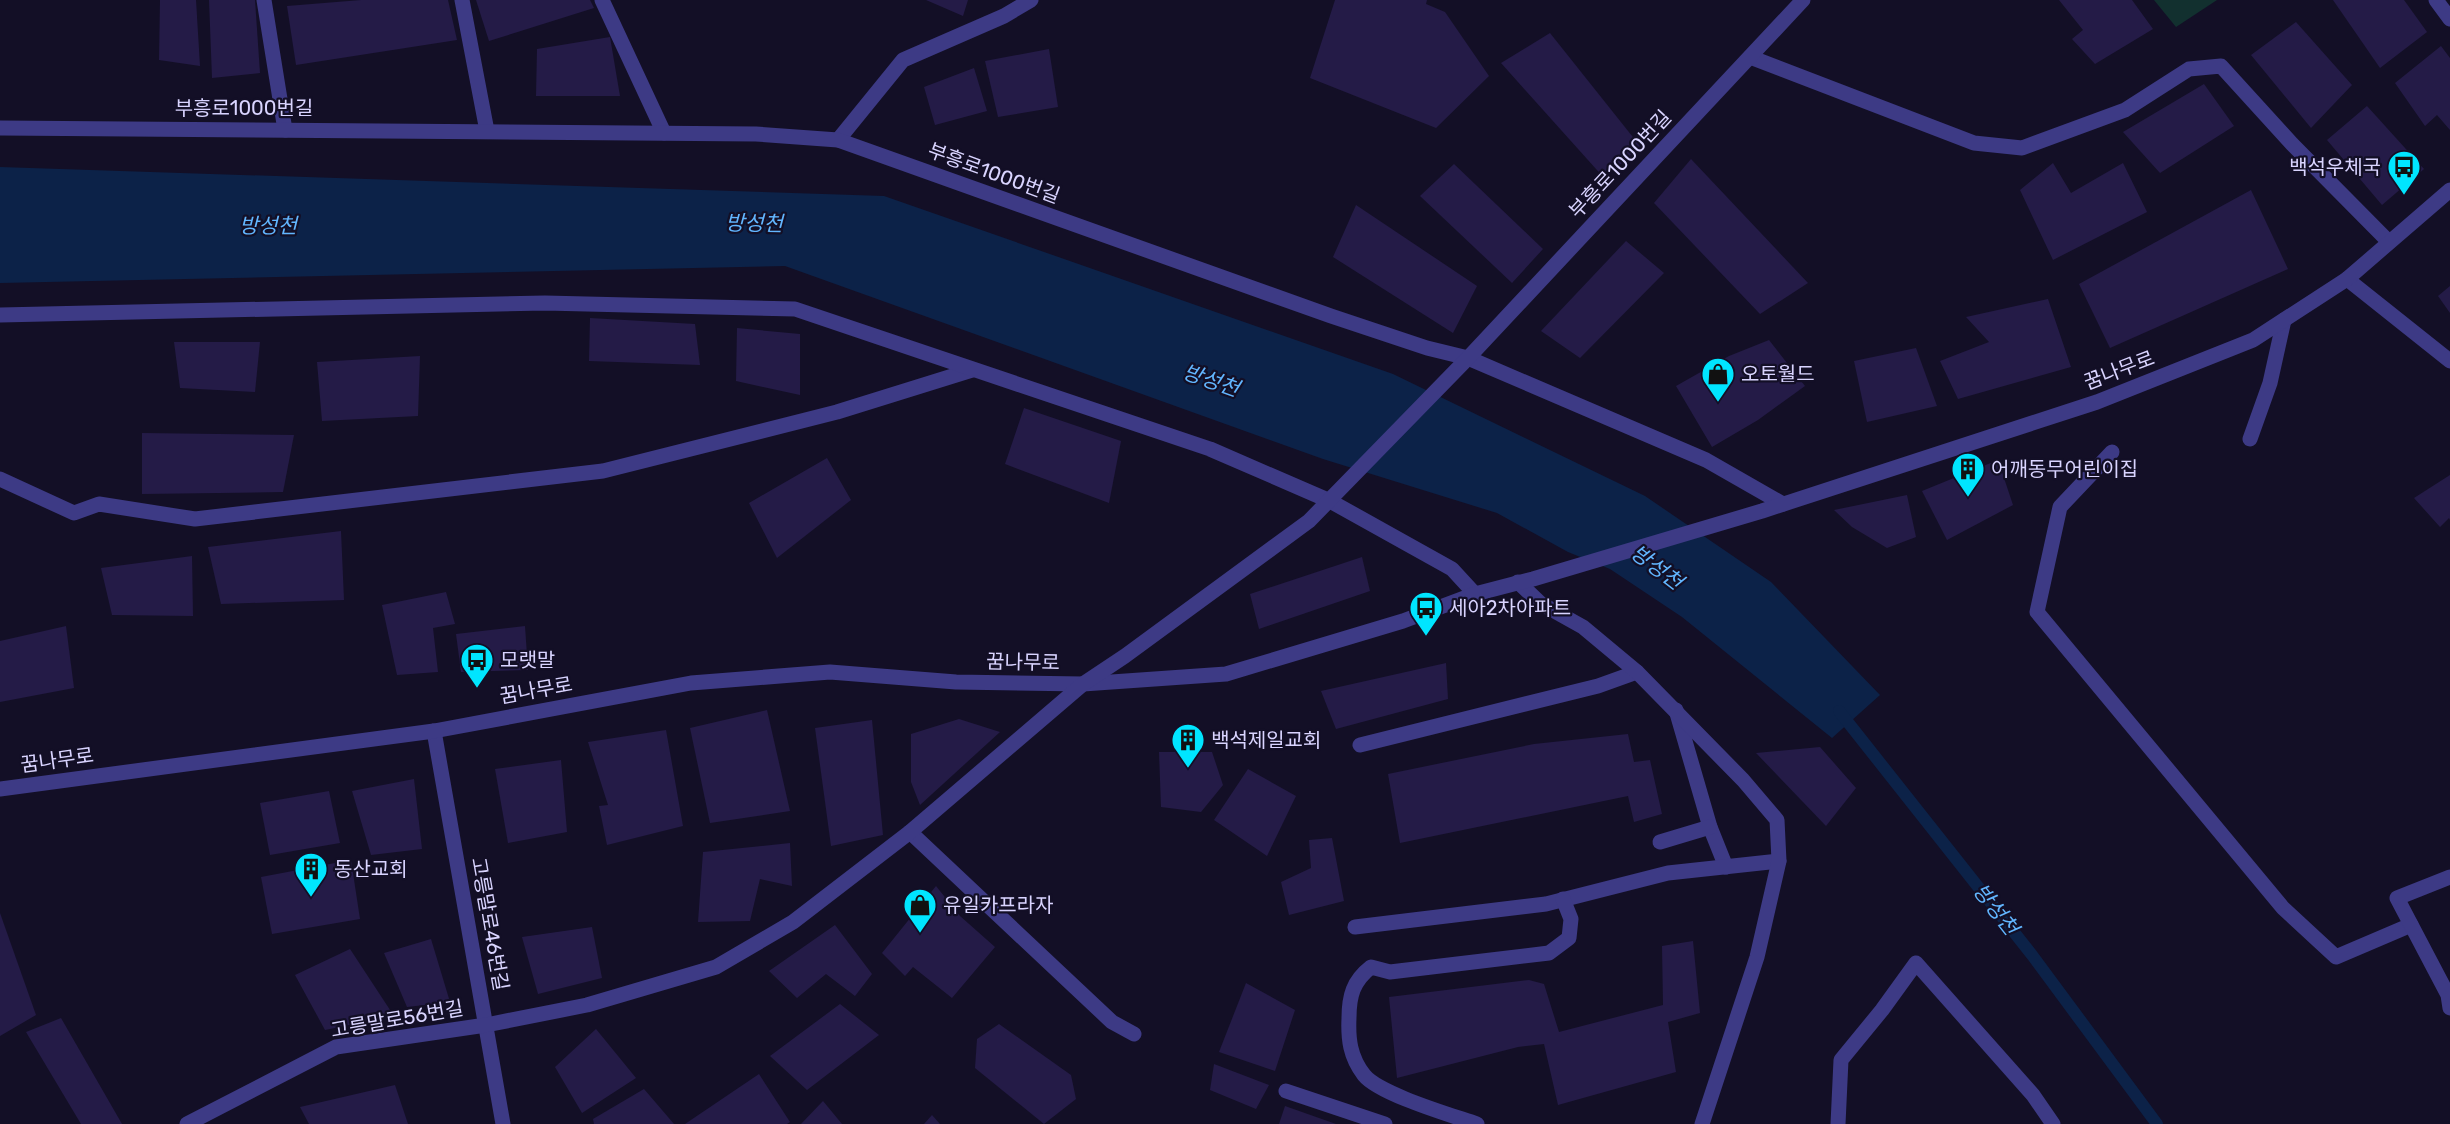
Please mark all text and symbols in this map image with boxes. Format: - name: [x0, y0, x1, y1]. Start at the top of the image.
- street label: 부흥로1000번길: [175, 96, 313, 120]
- street label: 부흥로1000번길: [1564, 105, 1676, 223]
- street label: 부흥로1000번길: [925, 138, 1063, 208]
- bus stop icon: 백석우체국: [2386, 149, 2422, 196]
- place label: 백석우체국: [2289, 155, 2381, 179]
- water label: 방성천: [725, 210, 786, 236]
- water label: 방성천: [239, 213, 300, 238]
- street label: 꿈나무로: [2080, 346, 2158, 394]
- shop icon: 오토월드: [1700, 356, 1736, 403]
- water label: 방성천: [1180, 359, 1245, 402]
- place label: 오토월드: [1741, 362, 1815, 386]
- building icon: 어깨동무어린이집: [1950, 451, 1986, 498]
- place label: 어깨동무어린이집: [1991, 457, 2138, 481]
- water label: 방성천: [1626, 540, 1690, 596]
- bus stop icon: 세아2차아파트: [1408, 590, 1444, 637]
- place label: 세아2차아파트: [1449, 596, 1571, 620]
- bus stop icon: 모랫말: [459, 642, 495, 689]
- place label: 모랫말: [500, 648, 555, 672]
- street label: 꿈나무로: [986, 649, 1060, 675]
- street label: 꿈나무로: [498, 672, 574, 708]
- building icon: 백석제일교회: [1170, 722, 1206, 769]
- place label: 백석제일교회: [1211, 728, 1321, 752]
- street label: 꿈나무로: [19, 743, 95, 777]
- building icon: 동산교회: [293, 851, 329, 898]
- street label: 고릉말로46번길: [466, 855, 514, 993]
- place label: 동산교회: [334, 857, 408, 881]
- water label: 방성천: [1968, 878, 2025, 942]
- shop icon: 유일카프라자: [902, 887, 938, 934]
- place label: 유일카프라자: [943, 893, 1053, 917]
- street label: 고릉말로56번길: [329, 996, 465, 1042]

